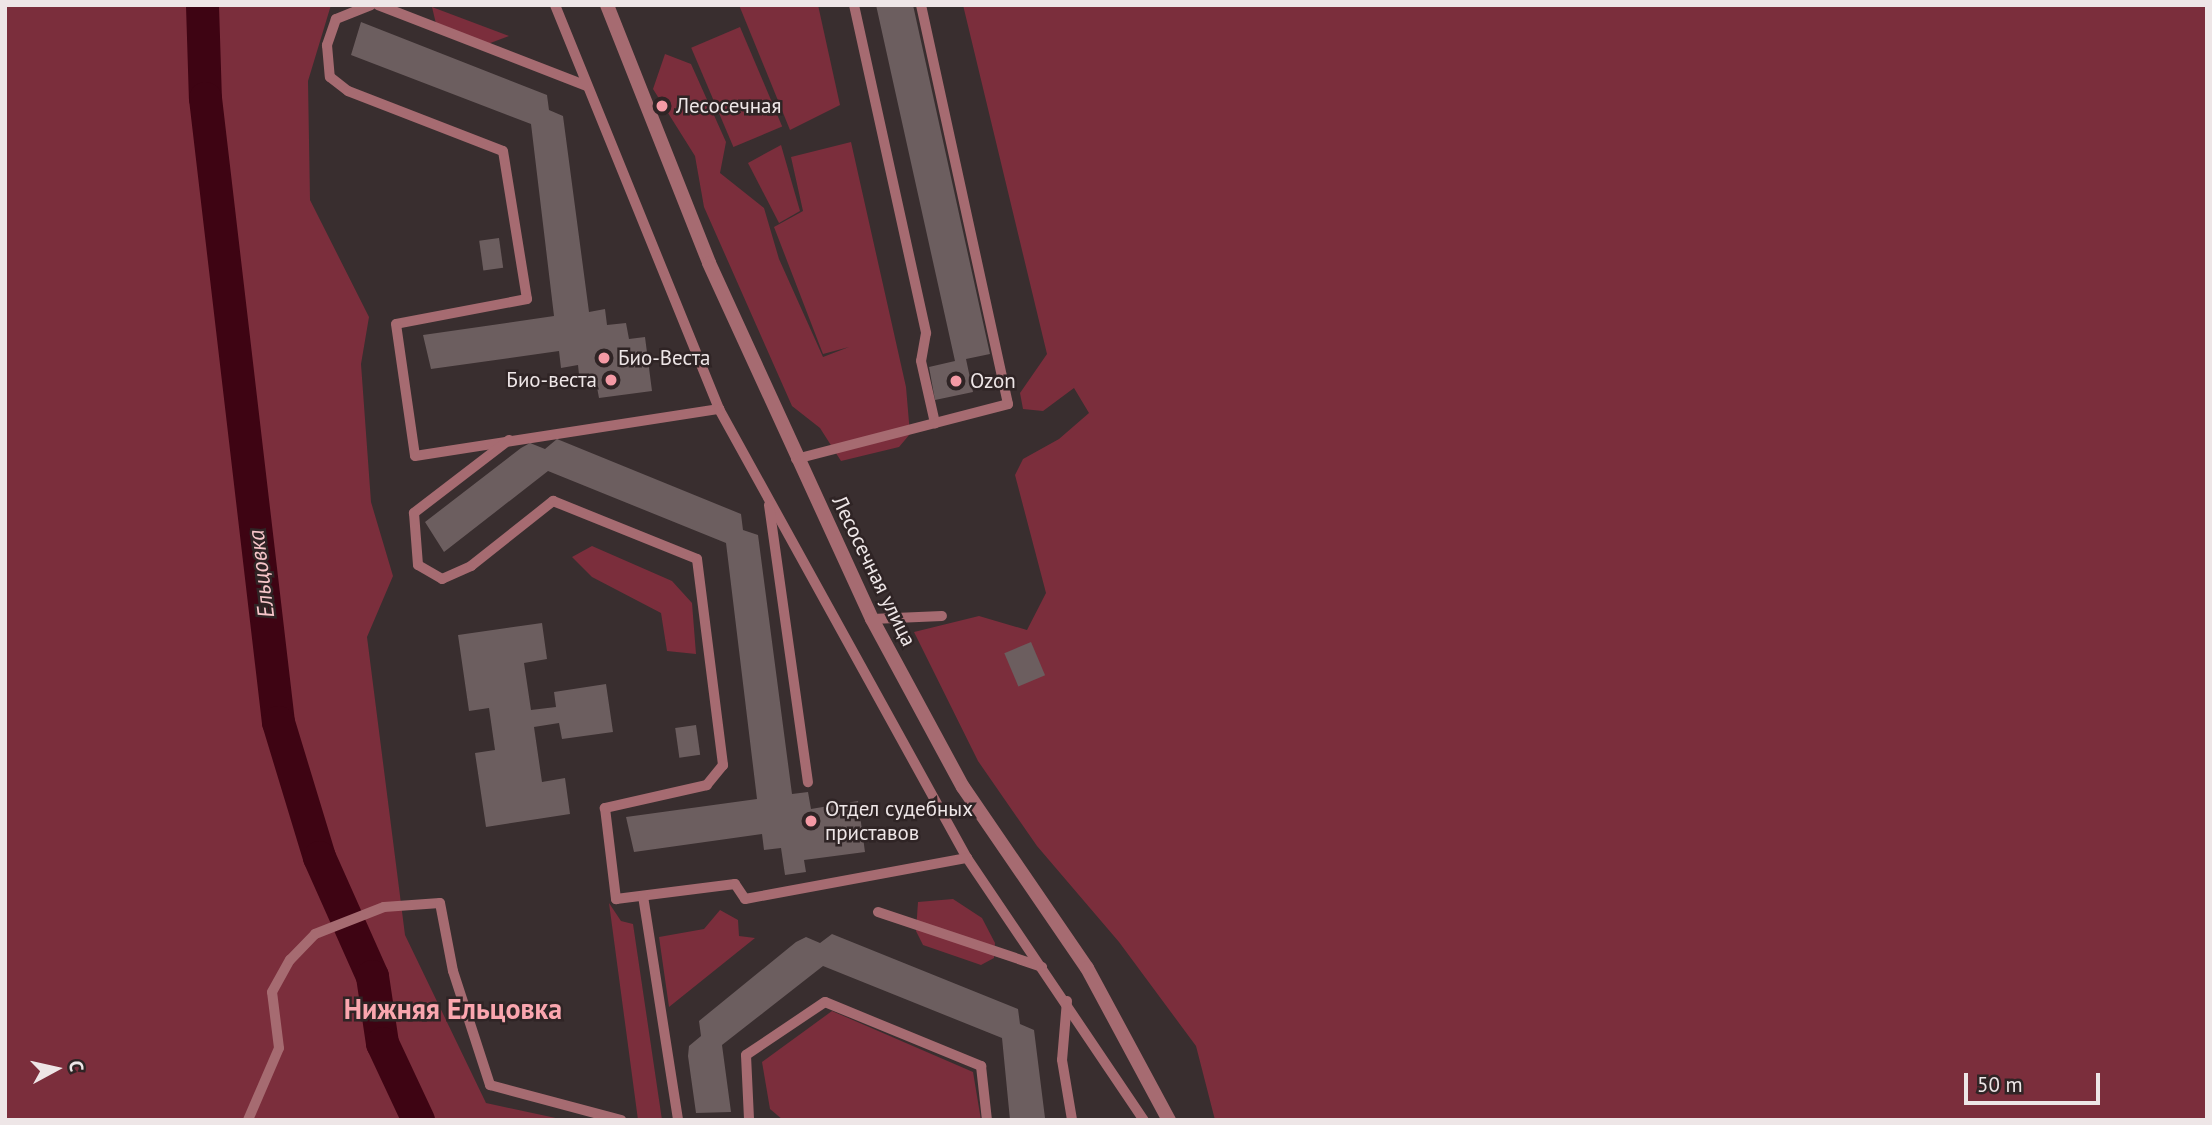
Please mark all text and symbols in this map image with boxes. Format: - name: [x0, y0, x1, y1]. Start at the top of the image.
- place label: Лесосечная: [676, 93, 781, 119]
- marker: Лесосечная: [654, 98, 670, 114]
- place label: Био-Веста: [618, 345, 710, 371]
- marker: Био-Веста: [596, 350, 612, 366]
- place label: Био-веста: [506, 367, 597, 393]
- place label: Ozon: [970, 368, 1016, 394]
- marker: Био-веста: [603, 372, 619, 388]
- marker: Ozon: [948, 373, 964, 389]
- street label: Лесосечная улица: [827, 492, 921, 650]
- water label: Ельцовка: [242, 528, 280, 620]
- place label: Отдел судебных приставов: [825, 796, 973, 846]
- marker: Отдел судебных приставов: [803, 813, 819, 829]
- district label: Нижняя Ельцовка: [344, 992, 562, 1026]
- north arrow: [21, 1034, 91, 1104]
- scale bar: [1967, 1058, 2104, 1102]
- text: С: [64, 1059, 89, 1073]
- text: 50 m: [1977, 1071, 2023, 1098]

